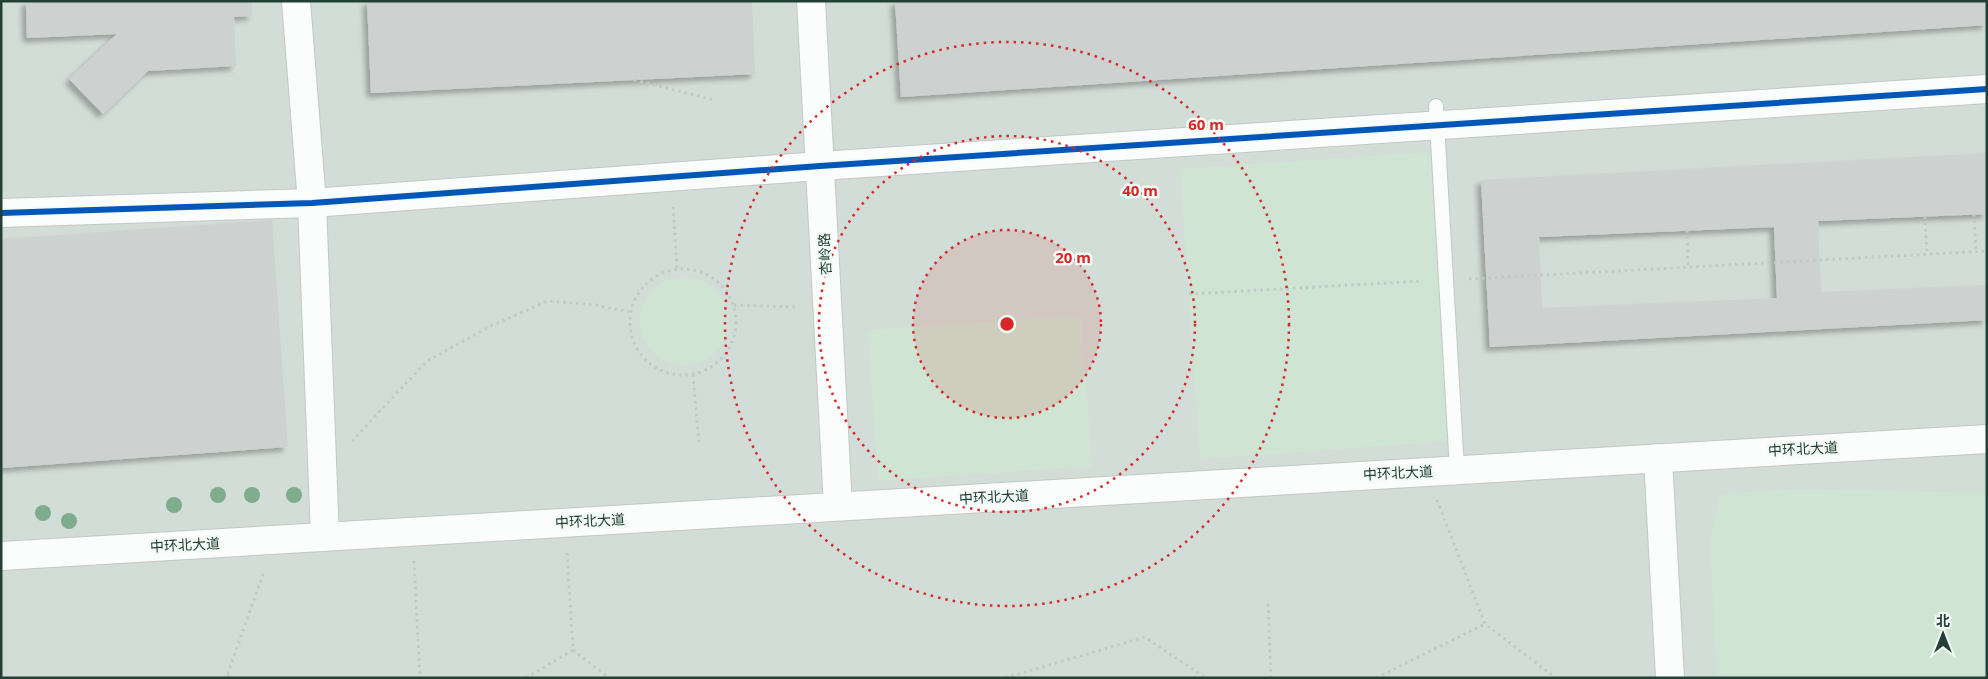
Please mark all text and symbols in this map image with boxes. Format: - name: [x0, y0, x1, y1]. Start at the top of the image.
- text: 60 m: [1188, 114, 1224, 134]
- text: 40 m: [1122, 180, 1158, 200]
- street label: 杏岭路: [814, 233, 835, 275]
- text: 20 m: [1055, 247, 1091, 267]
- centre of rings: [998, 315, 1016, 333]
- street label: 中环北大道: [1768, 437, 1838, 460]
- street label: 中环北大道: [1363, 461, 1433, 484]
- street label: 中环北大道: [959, 485, 1029, 508]
- street label: 中环北大道: [555, 509, 625, 532]
- street label: 中环北大道: [150, 533, 220, 556]
- north arrow: [1918, 609, 1968, 659]
- text: 北: [1936, 611, 1950, 630]

